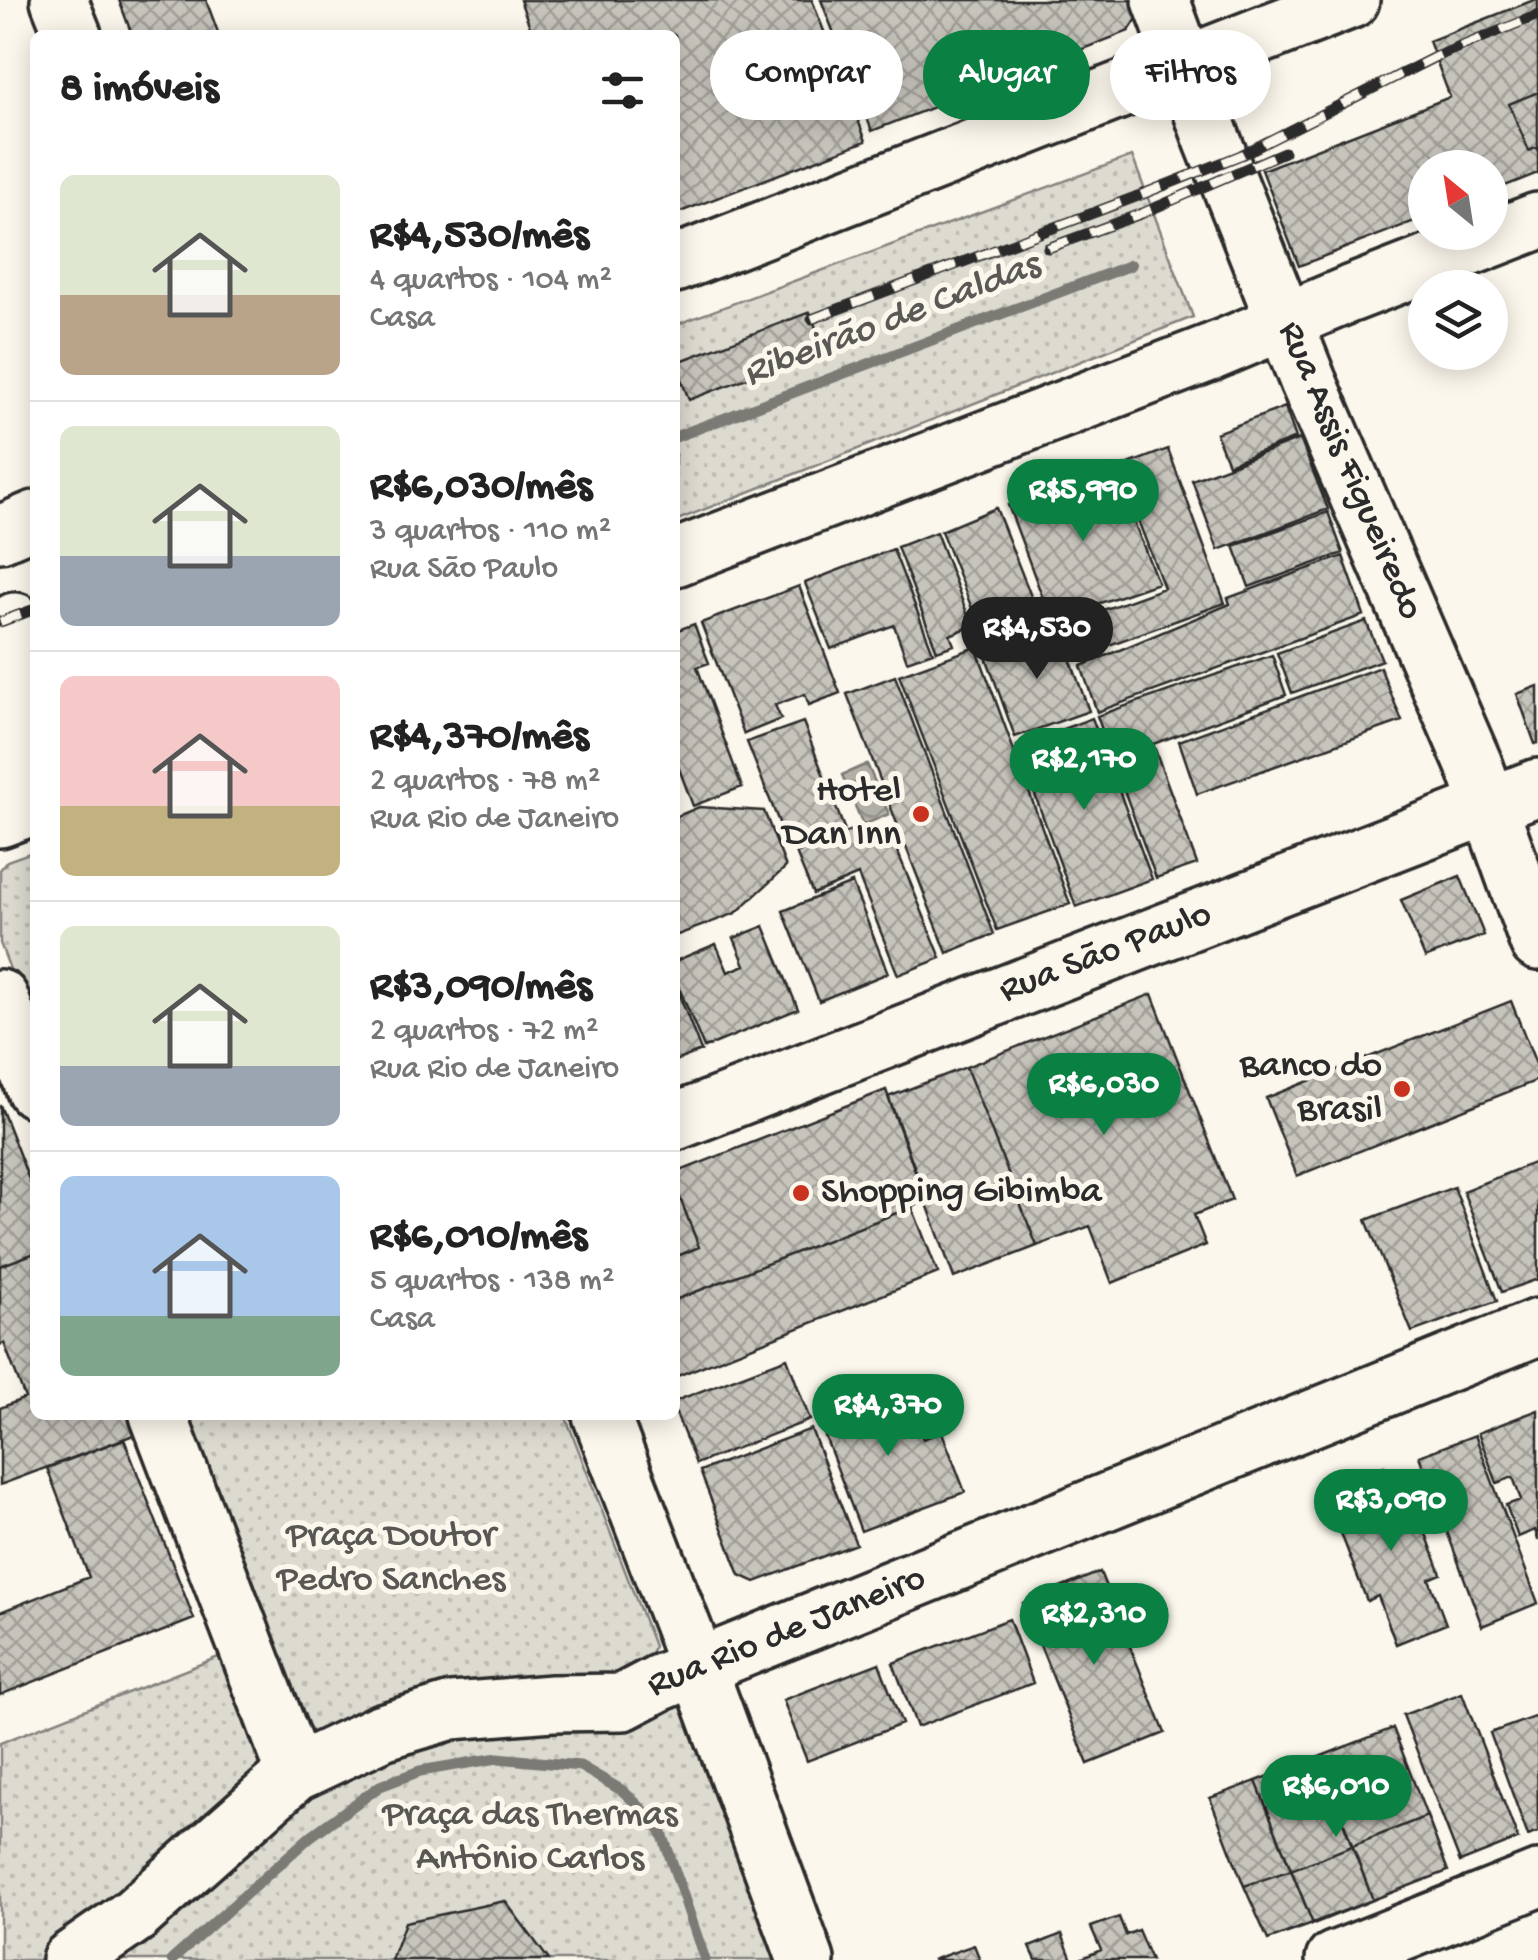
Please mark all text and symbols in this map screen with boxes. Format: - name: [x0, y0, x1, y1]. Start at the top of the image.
- chip: Comprar: [710, 30, 903, 120]
- chip: Alugar: [923, 30, 1090, 120]
- chip: Filtros: [1110, 30, 1271, 120]
- icon: filters: [595, 63, 650, 118]
- text: 8 imóveis: [60, 66, 218, 115]
- north arrow: [1408, 150, 1508, 250]
- map controls: [1408, 150, 1508, 370]
- text: R$4,530/mês: [370, 213, 589, 262]
- icon: home: [140, 215, 260, 335]
- water label: Ribeirão de Caldas: [737, 242, 1050, 399]
- text: 4 quartos · 104 m²: [370, 262, 612, 300]
- button: layers: [1408, 270, 1508, 370]
- text: Casa: [370, 300, 435, 338]
- street label: Rua Assis Figueiredo: [1266, 315, 1432, 627]
- pin: R$5,990: [991, 459, 1175, 544]
- text: R$6,030/mês: [370, 464, 592, 513]
- icon: home: [140, 466, 260, 586]
- text: R$5,990: [1029, 472, 1137, 510]
- text: 3 quartos · 110 m²: [370, 513, 611, 551]
- text: Rua São Paulo: [370, 551, 558, 589]
- pin: R$4,530: [945, 597, 1129, 682]
- text: R$4,530: [983, 610, 1091, 648]
- text: R$4,370/mês: [370, 714, 588, 763]
- icon: home: [140, 716, 260, 836]
- pin: R$2,170: [992, 728, 1176, 813]
- text: R$2,170: [1032, 741, 1136, 779]
- text: 2 quartos · 78 m²: [370, 763, 600, 801]
- place label: Hotel Dan Inn: [780, 770, 901, 858]
- text: Rua Rio de Janeiro: [370, 801, 619, 839]
- marker: Hotel Dan Inn: [910, 803, 932, 825]
- street label: Rua São Paulo: [994, 893, 1218, 1015]
- text: R$3,090/mês: [370, 964, 592, 1013]
- icon: home: [140, 966, 260, 1086]
- text: 2 quartos · 72 m²: [370, 1013, 598, 1051]
- place label: Banco do Brasil: [1239, 1045, 1382, 1133]
- text: Rua Rio de Janeiro: [370, 1051, 619, 1089]
- pin: R$6,030: [1012, 1053, 1196, 1138]
- text: R$6,030: [1049, 1066, 1159, 1104]
- marker: Banco do Brasil: [1391, 1078, 1413, 1100]
- place label: Shopping Gibimba: [821, 1171, 1104, 1215]
- marker: Shopping Gibimba: [790, 1182, 812, 1204]
- text: R$6,010/mês: [370, 1214, 587, 1263]
- icon: home: [140, 1216, 260, 1336]
- text: 5 quartos · 138 m²: [370, 1263, 614, 1301]
- text: Casa: [370, 1301, 435, 1339]
- pin: R$4,370: [796, 1374, 980, 1459]
- text: R$4,370: [834, 1387, 942, 1425]
- pin: R$3,090: [1299, 1469, 1483, 1554]
- text: R$3,090: [1336, 1482, 1446, 1520]
- park label: Praça Doutor Pedro Sanches: [276, 1515, 506, 1603]
- street label: Rua Rio de Janeiro: [642, 1557, 932, 1709]
- pin: R$2,310: [1002, 1583, 1186, 1668]
- text: R$2,310: [1042, 1596, 1146, 1634]
- pin: R$6,010: [1244, 1755, 1428, 1840]
- text: R$6,010: [1283, 1768, 1389, 1806]
- park label: Praça das Thermas Antônio Carlos: [381, 1794, 679, 1882]

